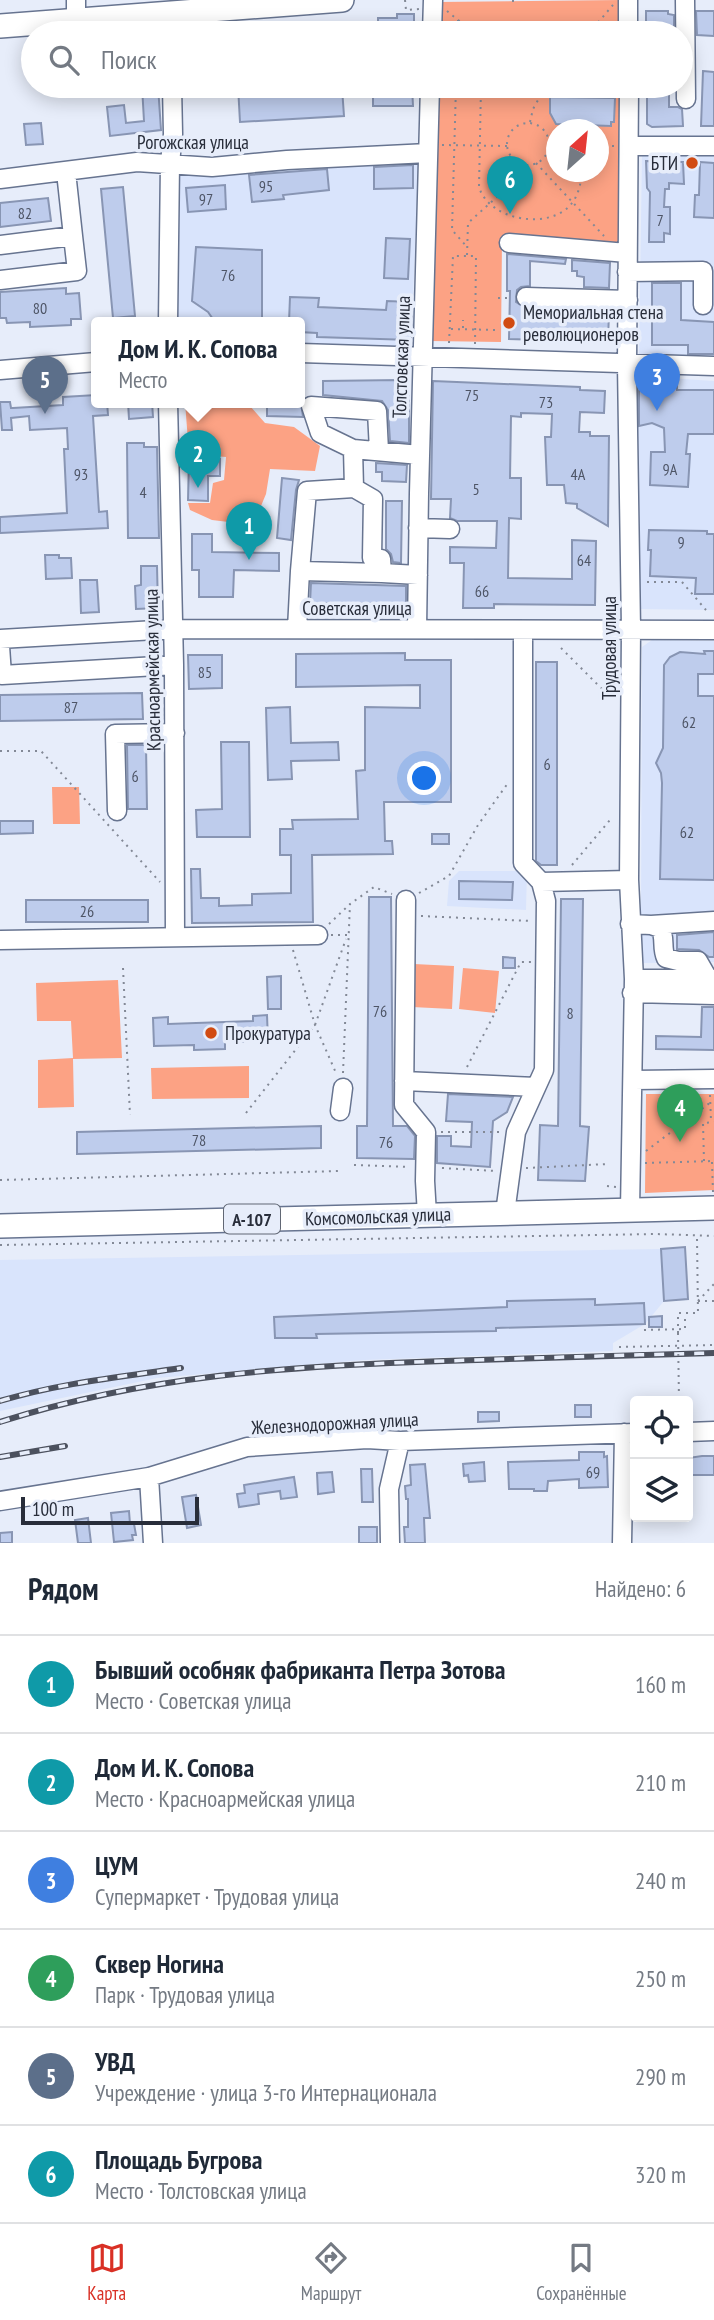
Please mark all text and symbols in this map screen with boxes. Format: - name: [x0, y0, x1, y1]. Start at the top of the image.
- search box: [21, 21, 693, 98]
- icon: search: [45, 41, 83, 79]
- text: Поиск: [101, 43, 157, 76]
- north arrow: [546, 119, 609, 182]
- street label: Рогожская улица: [137, 130, 249, 154]
- place label: БТИ: [651, 151, 678, 175]
- marker: БТИ: [684, 155, 700, 171]
- pin: 6: [487, 156, 533, 214]
- house number: 95: [259, 176, 273, 196]
- house number: 97: [199, 189, 213, 209]
- house number: 82: [18, 203, 32, 223]
- house number: 7: [656, 210, 664, 230]
- house number: 76: [221, 265, 235, 285]
- street label: Толстовская улица: [387, 295, 415, 419]
- house number: 80: [33, 298, 47, 318]
- place label: Мемориальная стена революционеров: [523, 300, 664, 346]
- marker: Мемориальная стена революционеров: [501, 315, 517, 331]
- popup: [91, 317, 305, 408]
- text: Дом И. К. Сопова: [118, 332, 278, 365]
- pin: 3: [634, 353, 680, 411]
- pin: 5: [22, 356, 68, 414]
- text: Место: [118, 365, 167, 394]
- house number: 75: [465, 385, 479, 405]
- house number: 73: [539, 392, 553, 412]
- pin: 2: [175, 430, 221, 488]
- house number: 9А: [663, 459, 678, 479]
- house number: 93: [74, 464, 88, 484]
- house number: 4А: [571, 464, 586, 484]
- house number: 5: [472, 479, 480, 499]
- house number: 4: [139, 482, 147, 502]
- pin: 1: [226, 502, 272, 560]
- house number: 9: [677, 532, 685, 552]
- house number: 64: [577, 550, 591, 570]
- house number: 66: [475, 581, 489, 601]
- street label: Красноармейская улица: [139, 589, 165, 751]
- street label: Советская улица: [302, 596, 412, 620]
- street label: Трудовая улица: [597, 596, 621, 700]
- house number: 85: [198, 662, 212, 682]
- house number: 87: [64, 697, 78, 717]
- house number: 62: [682, 712, 696, 732]
- house number: 6: [543, 754, 551, 774]
- your location: [407, 761, 441, 795]
- house number: 6: [131, 766, 139, 786]
- house number: 62: [680, 822, 694, 842]
- house number: 26: [80, 901, 94, 921]
- house number: 76: [373, 1001, 387, 1021]
- house number: 8: [566, 1003, 574, 1023]
- place label: Прокуратура: [225, 1021, 311, 1045]
- marker: Прокуратура: [203, 1025, 219, 1041]
- pin: 4: [657, 1084, 703, 1142]
- house number: 78: [192, 1130, 206, 1150]
- house number: 76: [379, 1132, 393, 1152]
- street label: Комсомольская улица: [305, 1201, 451, 1231]
- road number: А-107: [224, 1204, 280, 1234]
- map controls: [630, 1396, 693, 1522]
- button: locate: [630, 1396, 693, 1459]
- street label: Железнодорожная улица: [250, 1407, 419, 1439]
- button: layers: [630, 1459, 693, 1522]
- house number: 69: [586, 1462, 600, 1482]
- scale bar: [21, 1494, 200, 1526]
- text: 100 m: [32, 1497, 74, 1521]
- text: Рядом: [28, 1569, 99, 1608]
- text: Найдено: 6: [595, 1574, 686, 1603]
- text: Бывший особняк фабриканта Петра Зотова: [95, 1653, 506, 1686]
- text: 1: [46, 1670, 57, 1699]
- text: 160 m: [635, 1670, 686, 1699]
- text: Место · Советская улица: [95, 1686, 291, 1715]
- text: Дом И. К. Сопова: [95, 1751, 254, 1784]
- text: 2: [46, 1768, 57, 1797]
- text: 210 m: [635, 1768, 686, 1797]
- text: Место · Красноармейская улица: [95, 1784, 355, 1813]
- text: ЦУМ: [95, 1849, 138, 1882]
- text: 3: [46, 1866, 57, 1895]
- text: 240 m: [635, 1866, 686, 1895]
- text: Супермаркет · Трудовая улица: [95, 1882, 339, 1911]
- text: Сквер Ногина: [95, 1947, 224, 1980]
- text: 4: [46, 1964, 57, 1993]
- text: 250 m: [635, 1964, 686, 1993]
- text: Парк · Трудовая улица: [95, 1980, 275, 2009]
- text: УВД: [95, 2045, 135, 2078]
- text: 5: [46, 2062, 57, 2091]
- text: 290 m: [635, 2062, 686, 2091]
- text: Учреждение · улица 3-го Интернационала: [95, 2078, 437, 2107]
- text: Площадь Бугрова: [95, 2143, 263, 2176]
- text: 6: [46, 2160, 57, 2189]
- text: 320 m: [635, 2160, 686, 2189]
- text: Место · Толстовская улица: [95, 2176, 307, 2205]
- tab: Карта: [87, 2239, 126, 2305]
- tab: Маршрут: [301, 2239, 361, 2305]
- tab: Сохранённые: [536, 2239, 627, 2305]

